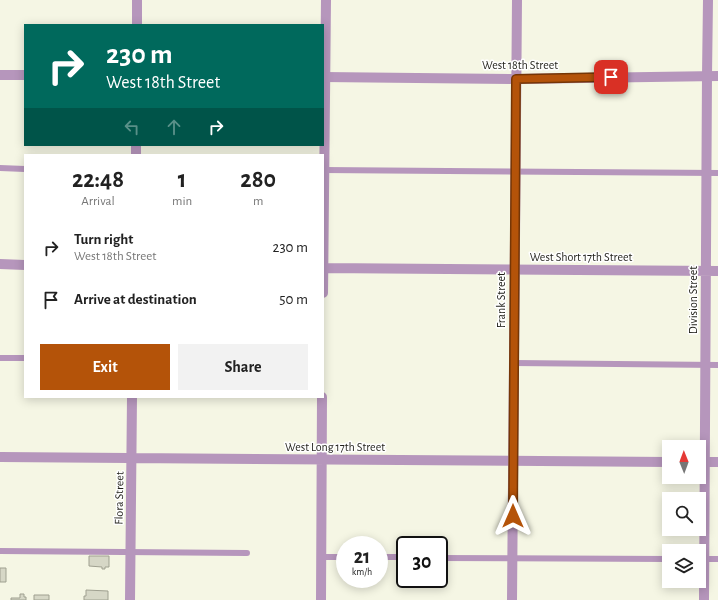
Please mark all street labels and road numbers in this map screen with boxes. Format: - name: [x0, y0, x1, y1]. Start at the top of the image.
- street label: West 18th Street: [482, 59, 558, 71]
- street label: West Short 17th Street: [530, 251, 632, 263]
- street label: Division Street: [687, 266, 699, 334]
- street label: Frank Street: [495, 272, 507, 328]
- street label: West Long 17th Street: [285, 441, 385, 453]
- street label: Flora Street: [113, 471, 125, 525]

